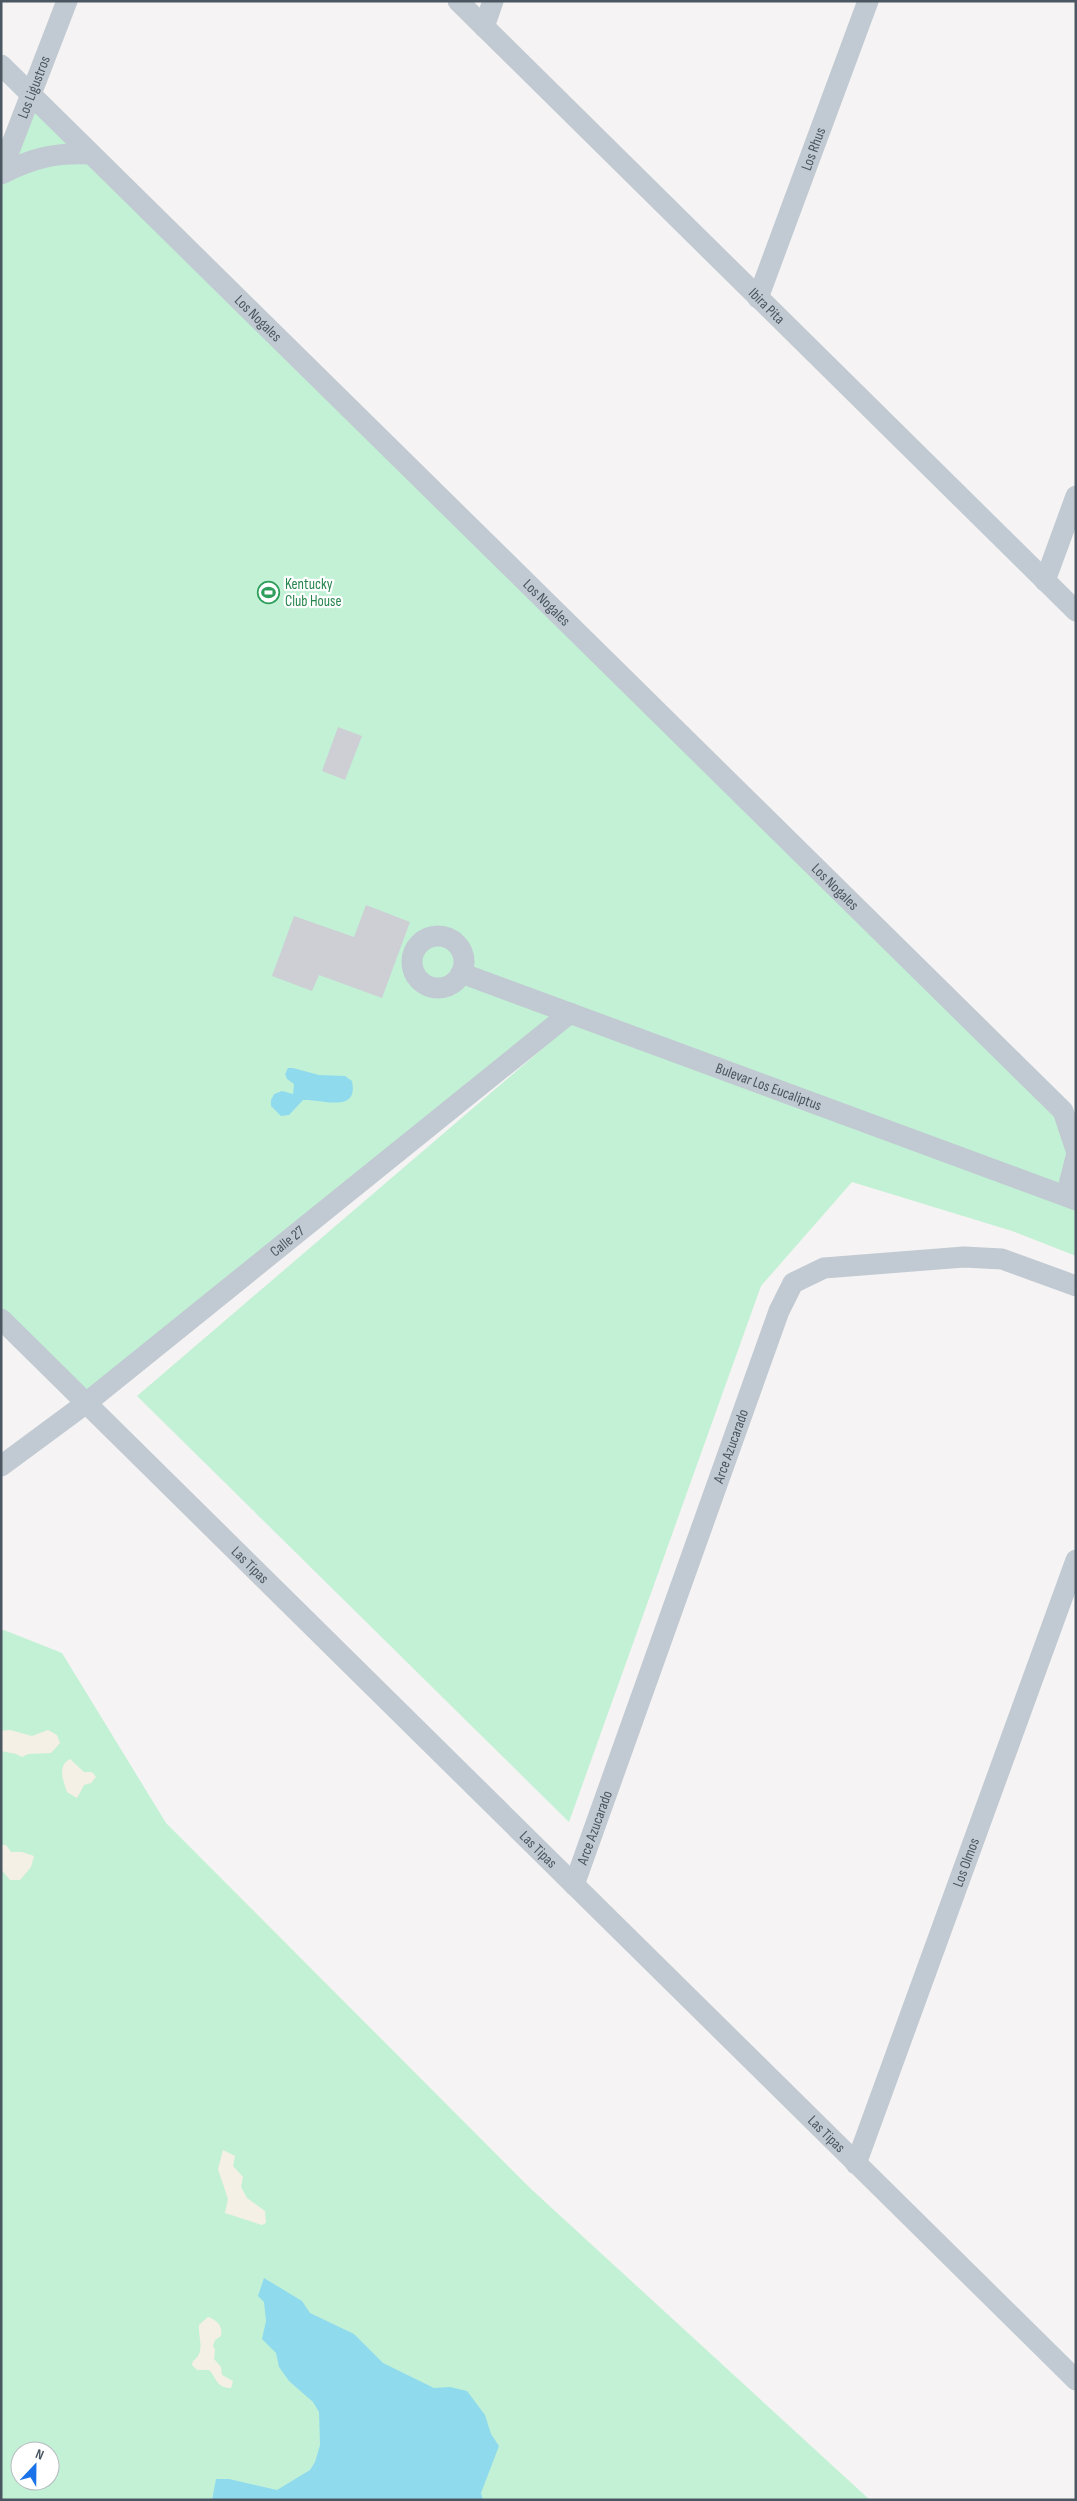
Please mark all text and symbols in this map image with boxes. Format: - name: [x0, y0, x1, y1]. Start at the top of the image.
- street label: Los Ligustros: [14, 53, 55, 121]
- street label: Los Rhus: [797, 125, 830, 173]
- street label: Ibira Pita: [744, 284, 789, 329]
- street label: Los Nogales: [230, 291, 286, 346]
- place label: Kentucky Club House: [285, 575, 341, 611]
- street label: Los Nogales: [519, 575, 574, 630]
- sports icon: Kentucky Club House: [257, 581, 281, 605]
- street label: Los Nogales: [807, 860, 863, 915]
- street label: Bulevar Los Eucaliptus: [713, 1059, 824, 1115]
- street label: Calle 27: [266, 1222, 309, 1261]
- street label: Arce Azucarado: [709, 1407, 753, 1487]
- street label: Las Tipas: [227, 1543, 273, 1588]
- street label: Arce Azucarado: [573, 1788, 617, 1868]
- street label: Las Tipas: [515, 1827, 561, 1872]
- street label: Los Olmos: [949, 1835, 984, 1890]
- street label: Las Tipas: [803, 2112, 849, 2157]
- north arrow: [10, 2441, 60, 2491]
- text: N: [33, 2445, 46, 2464]

